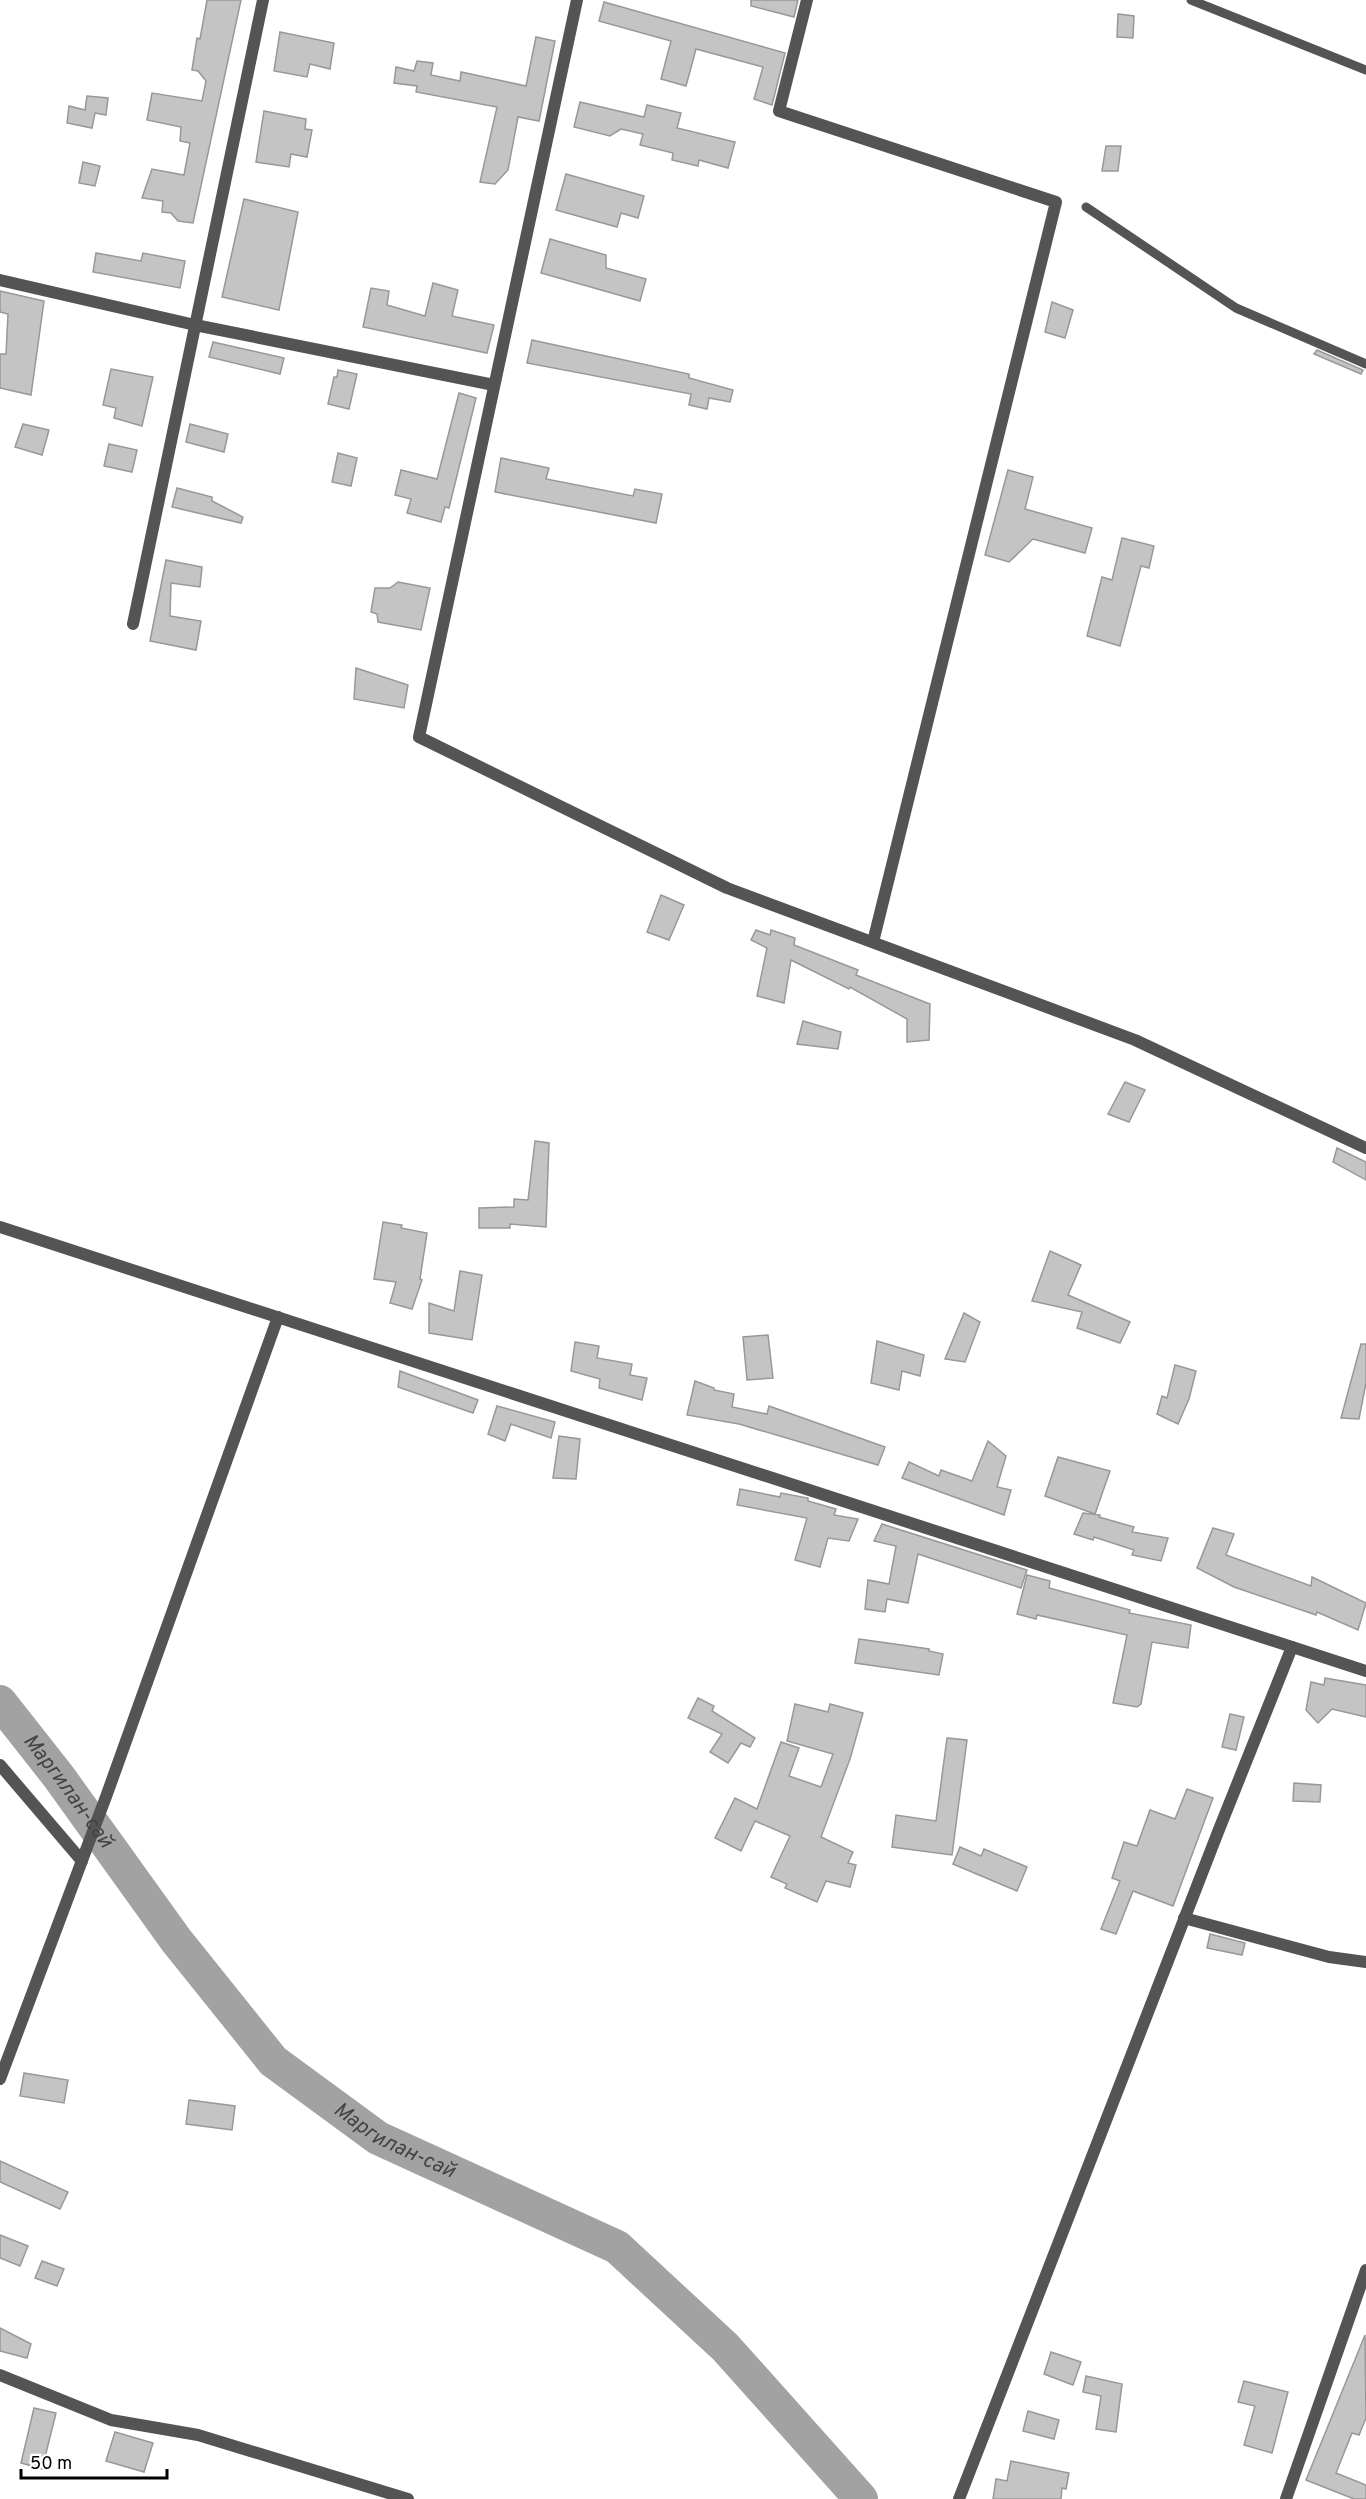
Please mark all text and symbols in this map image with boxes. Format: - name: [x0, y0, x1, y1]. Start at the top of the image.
- water label: Маргилан-сай: [17, 1728, 120, 1854]
- water label: Маргилан-сай: [328, 2096, 460, 2185]
- scale bar: [21, 2442, 166, 2480]
- text: 50 m: [30, 2453, 72, 2476]

